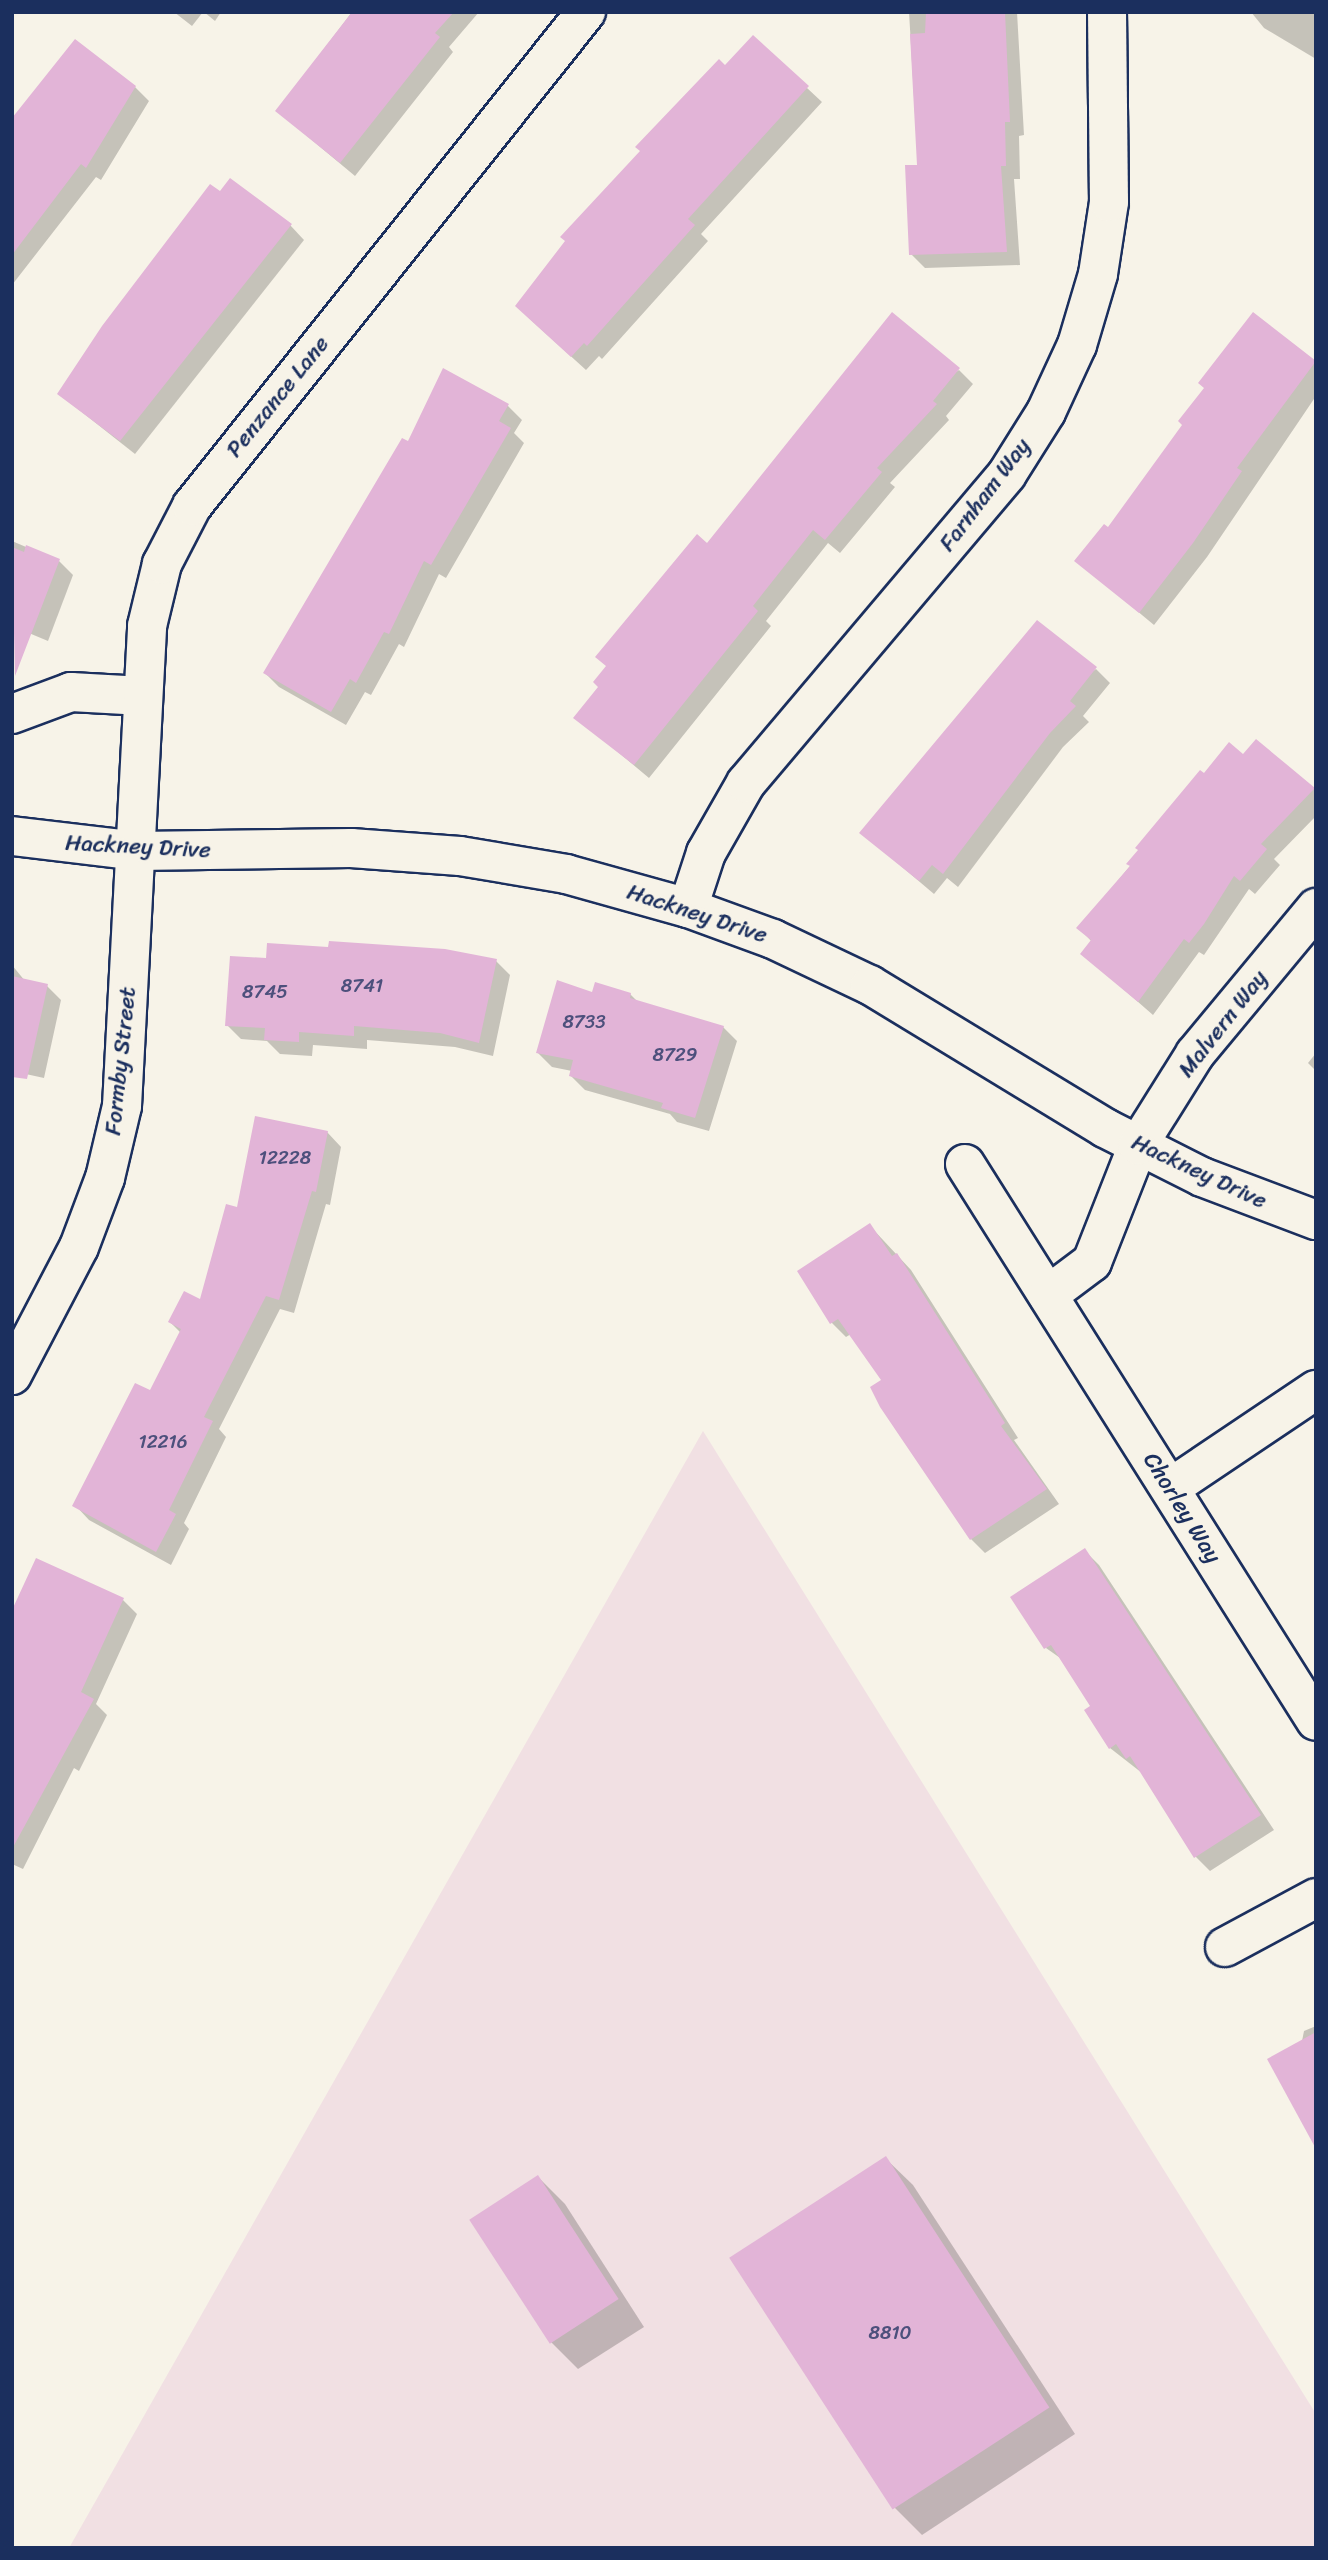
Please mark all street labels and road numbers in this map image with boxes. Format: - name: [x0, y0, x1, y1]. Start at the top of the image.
- street label: Penzance Lane: [221, 331, 335, 463]
- street label: Farnham Way: [934, 433, 1036, 557]
- street label: Hackney Drive: [64, 829, 212, 865]
- street label: Hackney Drive: [623, 878, 771, 950]
- street label: Malvern Way: [1173, 965, 1273, 1083]
- street label: Formby Street: [100, 986, 142, 1136]
- street label: Hackney Drive: [1127, 1129, 1271, 1215]
- street label: Chorley Way: [1137, 1448, 1227, 1568]

